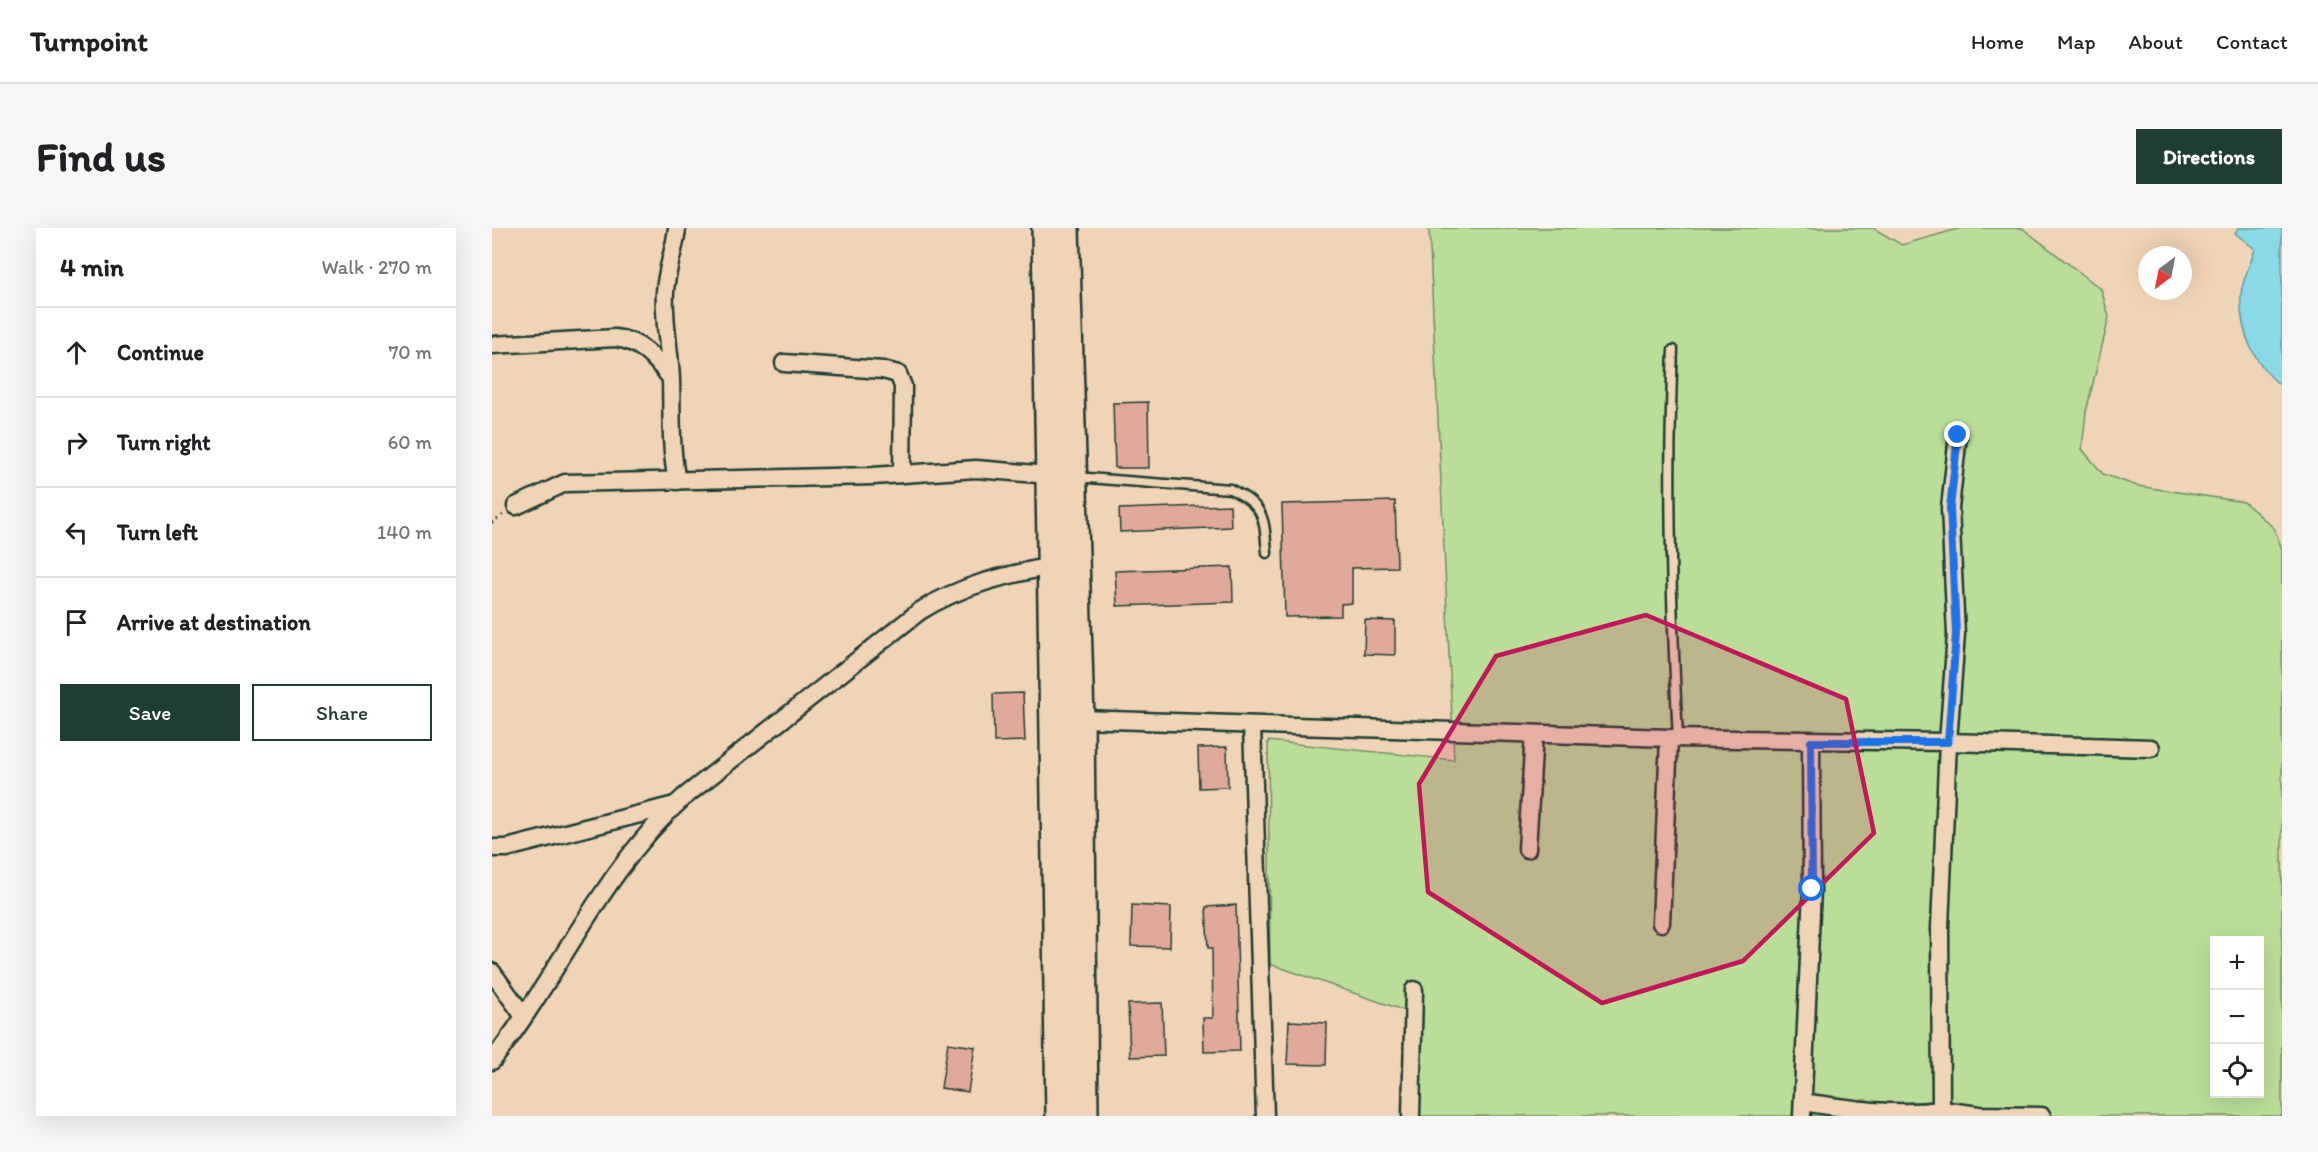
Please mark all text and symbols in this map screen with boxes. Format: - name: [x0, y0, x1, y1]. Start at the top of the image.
- text: Turnpoint: [30, 24, 148, 58]
- text: Home: [1971, 29, 2024, 54]
- text: Map: [2057, 29, 2096, 54]
- text: About: [2129, 29, 2183, 54]
- text: Contact: [2216, 29, 2288, 54]
- button: Directions: [2136, 129, 2282, 184]
- text: Find us: [36, 131, 166, 182]
- north arrow: [2138, 246, 2192, 300]
- text: 4 min: [60, 251, 124, 283]
- text: Walk · 270 m: [321, 255, 432, 279]
- icon: ahead: [60, 336, 93, 369]
- text: Continue: [117, 339, 204, 366]
- text: 70 m: [388, 340, 432, 364]
- route end: [1944, 421, 1970, 447]
- icon: right: [60, 426, 93, 459]
- text: Turn right: [117, 429, 211, 456]
- text: 60 m: [388, 430, 432, 454]
- icon: left: [60, 516, 93, 549]
- text: Turn left: [117, 519, 198, 546]
- text: 140 m: [377, 520, 432, 544]
- icon: arrive: [60, 606, 93, 639]
- text: Arrive at destination: [117, 609, 311, 636]
- button: Save: [60, 684, 240, 741]
- button: Share: [252, 684, 432, 741]
- route start: [1798, 875, 1824, 901]
- map controls: [2210, 936, 2264, 1098]
- button: +: [2210, 936, 2264, 990]
- button: −: [2210, 990, 2264, 1044]
- button: locate: [2210, 1044, 2264, 1098]

